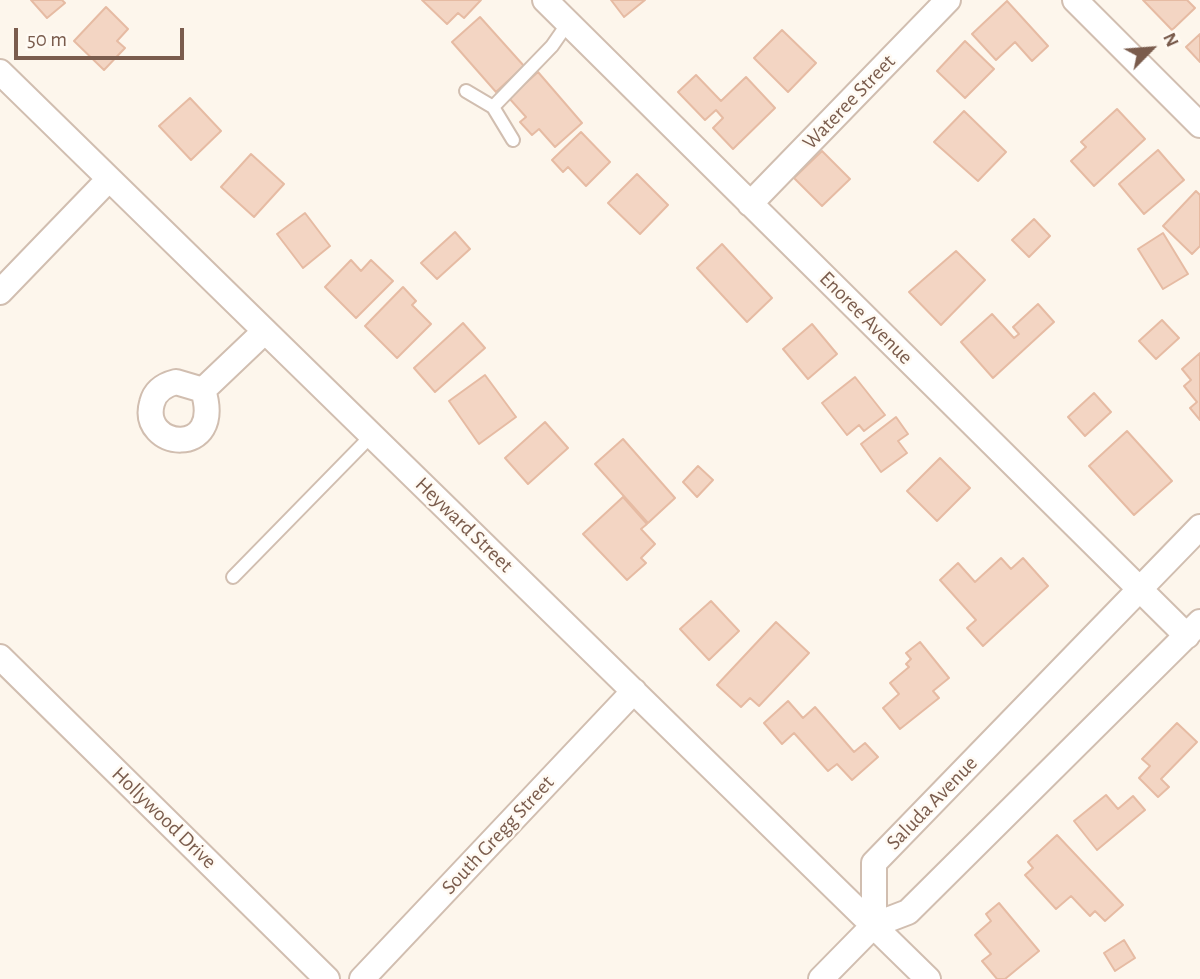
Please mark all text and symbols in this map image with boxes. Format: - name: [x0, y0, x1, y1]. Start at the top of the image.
- scale bar: [18, 14, 187, 58]
- north arrow: [1116, 14, 1186, 84]
- text: 50 m: [27, 29, 67, 50]
- text: N: [1159, 30, 1182, 50]
- street label: Wateree Street: [797, 49, 901, 155]
- street label: Enoree Avenue: [814, 266, 918, 370]
- street label: Heyward Street: [410, 472, 518, 578]
- street label: Saluda Avenue: [881, 751, 983, 855]
- street label: Hollywood Drive: [106, 762, 222, 874]
- street label: South Gregg Street: [436, 770, 560, 900]

